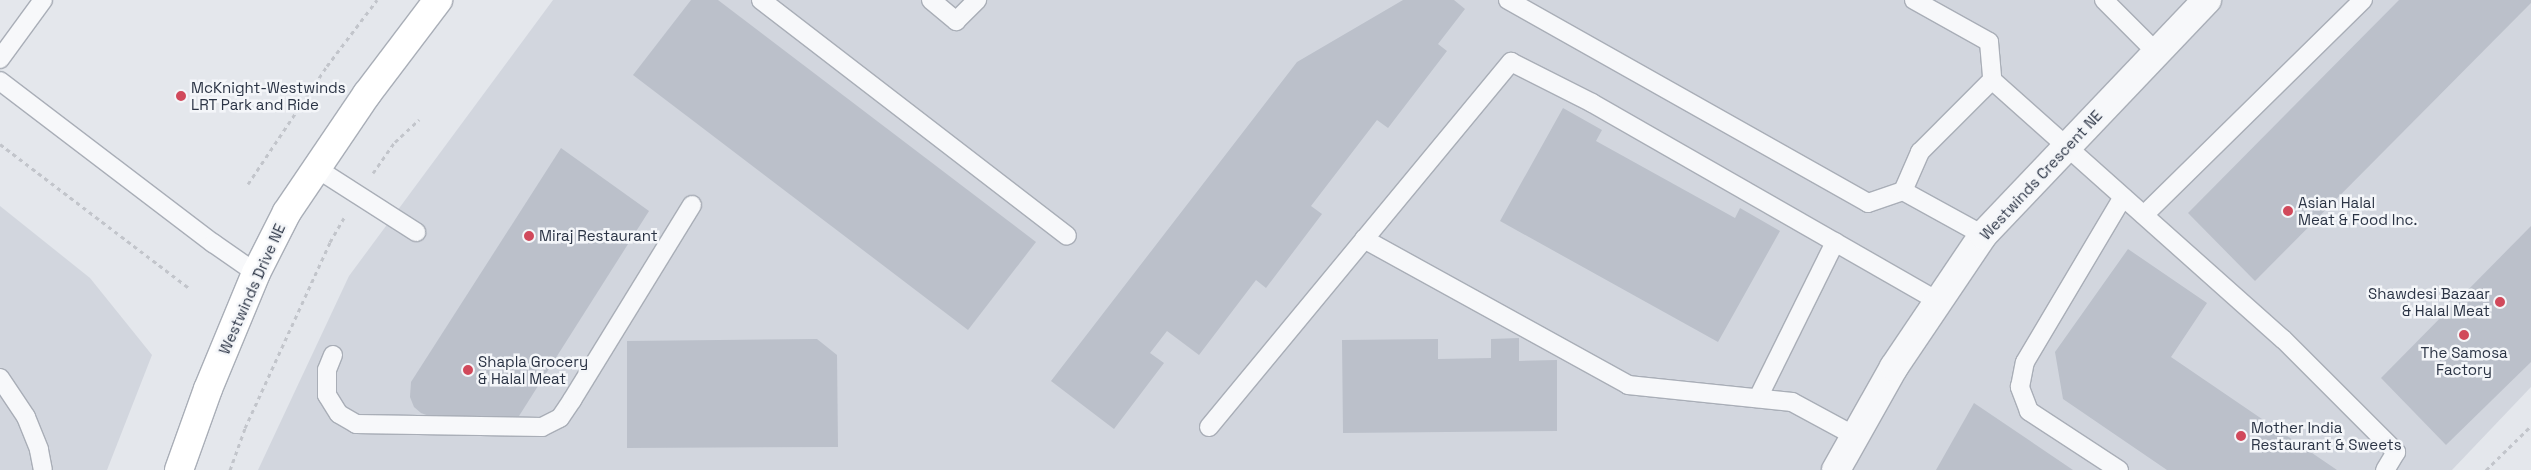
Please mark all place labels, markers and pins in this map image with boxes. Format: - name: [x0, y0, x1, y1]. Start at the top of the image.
- place label: McKnight-Westwinds LRT Park and Ride: [191, 78, 346, 113]
- marker: McKnight-Westwinds LRT Park and Ride: [175, 90, 187, 102]
- place label: Asian Halal Meat & Food Inc.: [2298, 193, 2417, 228]
- marker: Asian Halal Meat & Food Inc.: [2282, 205, 2294, 217]
- place label: Miraj Restaurant: [539, 227, 658, 245]
- marker: Miraj Restaurant: [523, 230, 535, 242]
- place label: Shawdesi Bazaar & Halal Meat: [2368, 284, 2490, 319]
- marker: Shawdesi Bazaar & Halal Meat: [2494, 296, 2506, 308]
- marker: The Samosa Factory: [2458, 329, 2470, 341]
- place label: The Samosa Factory: [2420, 343, 2508, 378]
- place label: Shapla Grocery & Halal Meat: [478, 352, 588, 387]
- marker: Shapla Grocery & Halal Meat: [462, 364, 474, 376]
- place label: Mother India Restaurant & Sweets: [2251, 418, 2402, 453]
- marker: Mother India Restaurant & Sweets: [2235, 430, 2247, 442]

